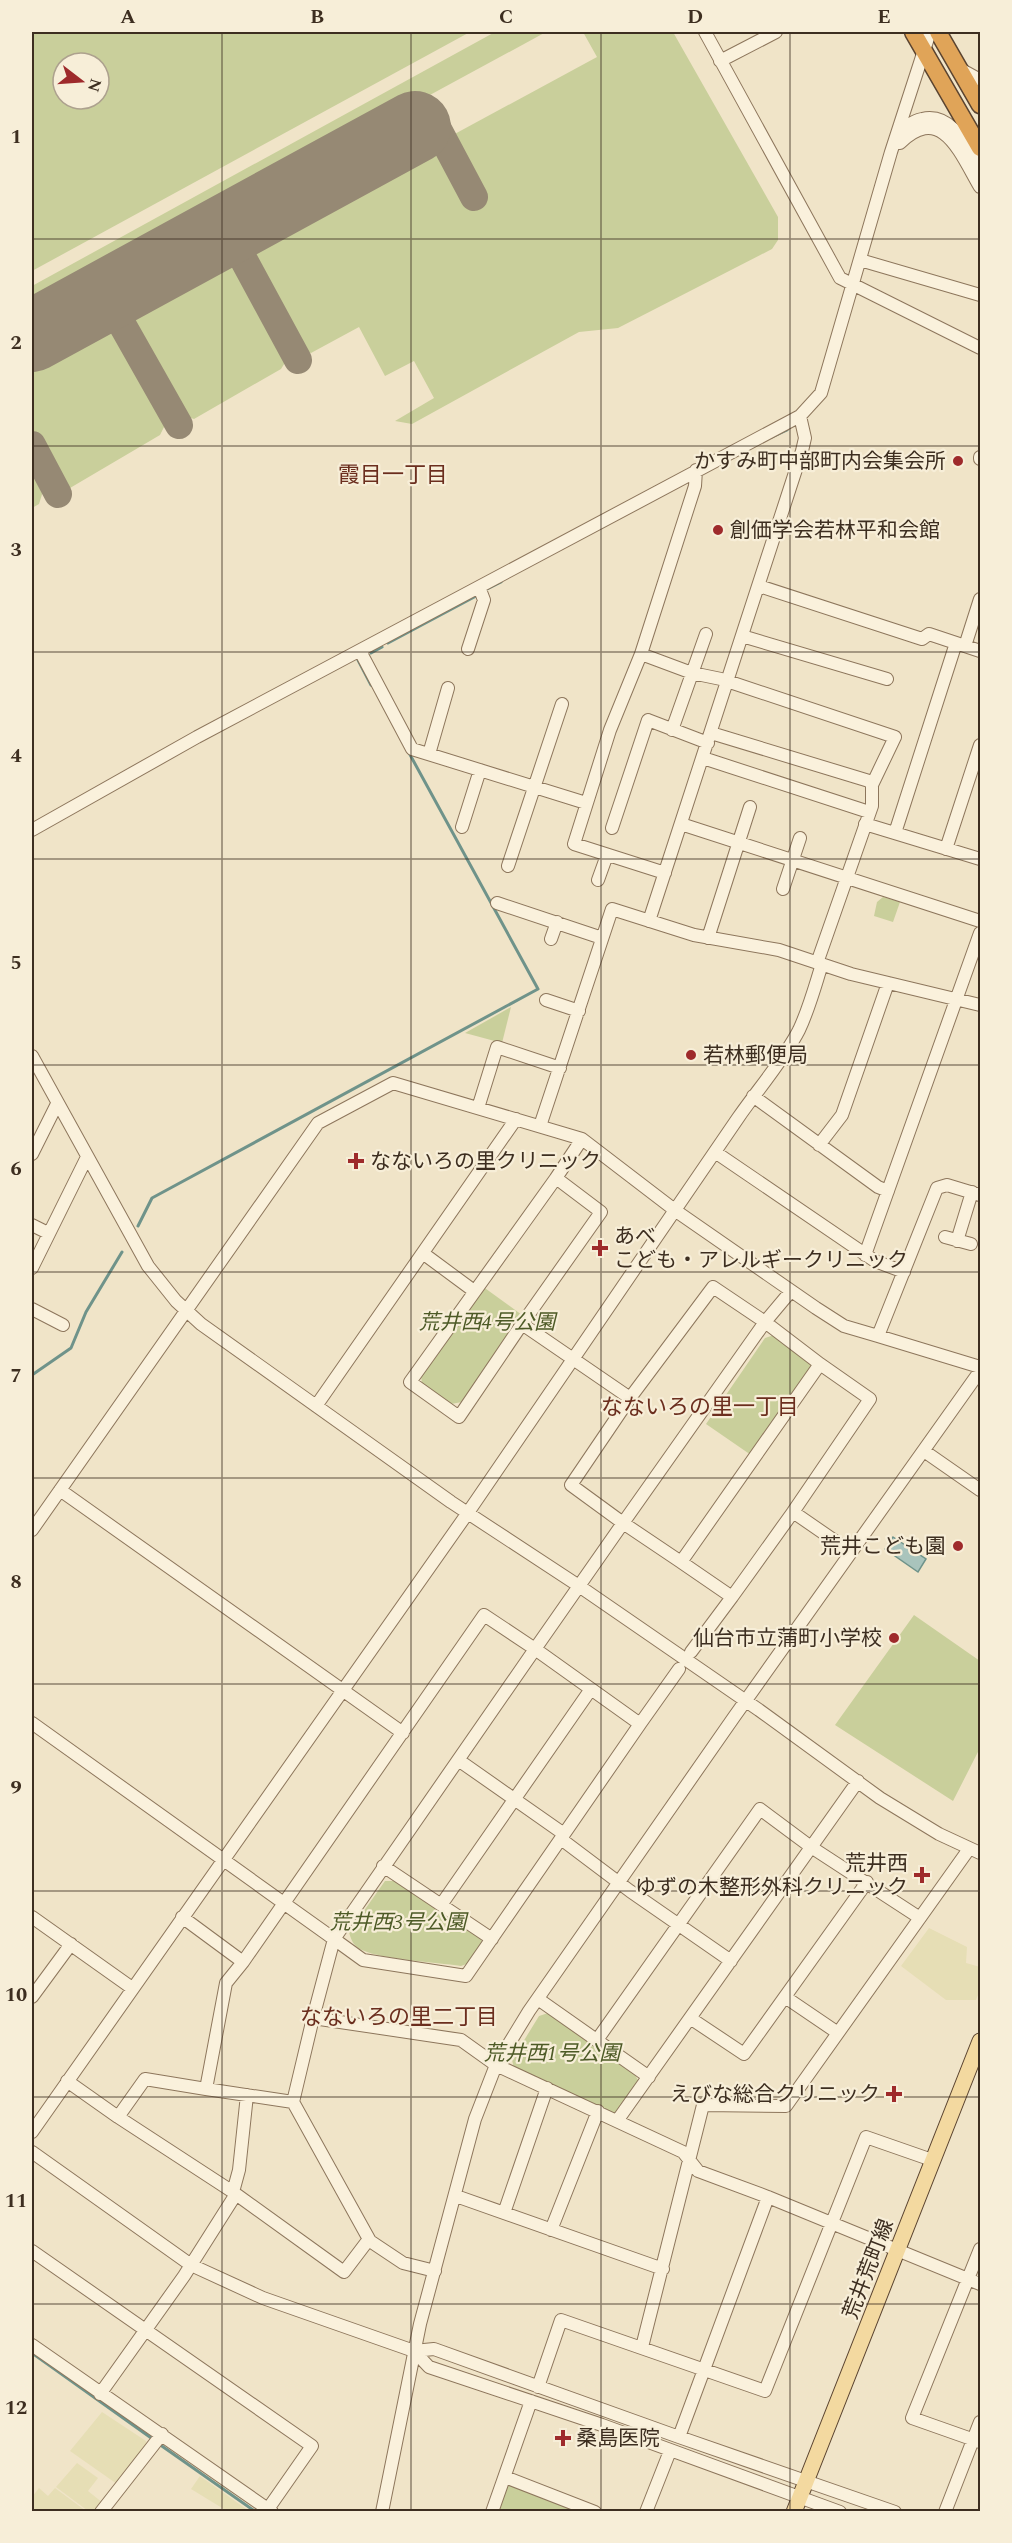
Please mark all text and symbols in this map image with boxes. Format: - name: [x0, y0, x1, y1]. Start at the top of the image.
- text: A: [120, 2, 136, 32]
- text: B: [310, 2, 324, 32]
- text: C: [499, 2, 513, 32]
- text: D: [687, 2, 703, 32]
- text: E: [877, 2, 891, 32]
- north arrow: [51, 51, 111, 111]
- text: N: [81, 75, 108, 95]
- text: 1: [10, 122, 22, 152]
- text: 2: [10, 328, 22, 358]
- place label: かすみ町中部町内会集会所: [694, 446, 946, 478]
- marker: かすみ町中部町内会集会所: [951, 454, 965, 468]
- district label: 霞目一丁目: [338, 459, 448, 492]
- place label: 創価学会若林平和会館: [730, 515, 940, 547]
- marker: 創価学会若林平和会館: [711, 523, 725, 537]
- text: 3: [10, 535, 22, 565]
- text: 4: [10, 741, 22, 771]
- text: 5: [10, 948, 22, 978]
- place label: 若林郵便局: [703, 1040, 808, 1072]
- marker: 若林郵便局: [684, 1048, 698, 1062]
- place label: なないろの里クリニック: [370, 1146, 601, 1178]
- marker: なないろの里クリニック: [347, 1152, 365, 1170]
- text: 6: [10, 1154, 22, 1184]
- place label: あべ こども・アレルギークリニック: [614, 1221, 908, 1277]
- marker: あべ こども・アレルギークリニック: [591, 1239, 609, 1257]
- park label: 荒井西4号公園: [419, 1307, 558, 1339]
- text: 7: [10, 1361, 22, 1391]
- district label: なないろの里一丁目: [601, 1391, 799, 1424]
- place label: 荒井こども園: [820, 1531, 946, 1563]
- marker: 荒井こども園: [951, 1539, 965, 1553]
- text: 8: [10, 1567, 22, 1597]
- place label: 仙台市立蒲町小学校: [693, 1623, 882, 1655]
- marker: 仙台市立蒲町小学校: [887, 1631, 901, 1645]
- text: 9: [10, 1773, 22, 1803]
- place label: 荒井西 ゆずの木整形外科クリニック: [635, 1848, 908, 1904]
- marker: 荒井西 ゆずの木整形外科クリニック: [913, 1866, 931, 1884]
- park label: 荒井西3号公園: [330, 1907, 469, 1939]
- text: 10: [5, 1980, 27, 2010]
- district label: なないろの里二丁目: [300, 2001, 498, 2034]
- park label: 荒井西1号公園: [484, 2038, 623, 2070]
- place label: えびな総合クリニック: [670, 2079, 880, 2111]
- marker: えびな総合クリニック: [885, 2085, 903, 2103]
- text: 11: [5, 2186, 27, 2216]
- street label: 荒井荒町線: [835, 2215, 903, 2324]
- text: 12: [5, 2393, 27, 2423]
- place label: 桑島医院: [576, 2423, 660, 2455]
- marker: 桑島医院: [554, 2429, 572, 2447]

